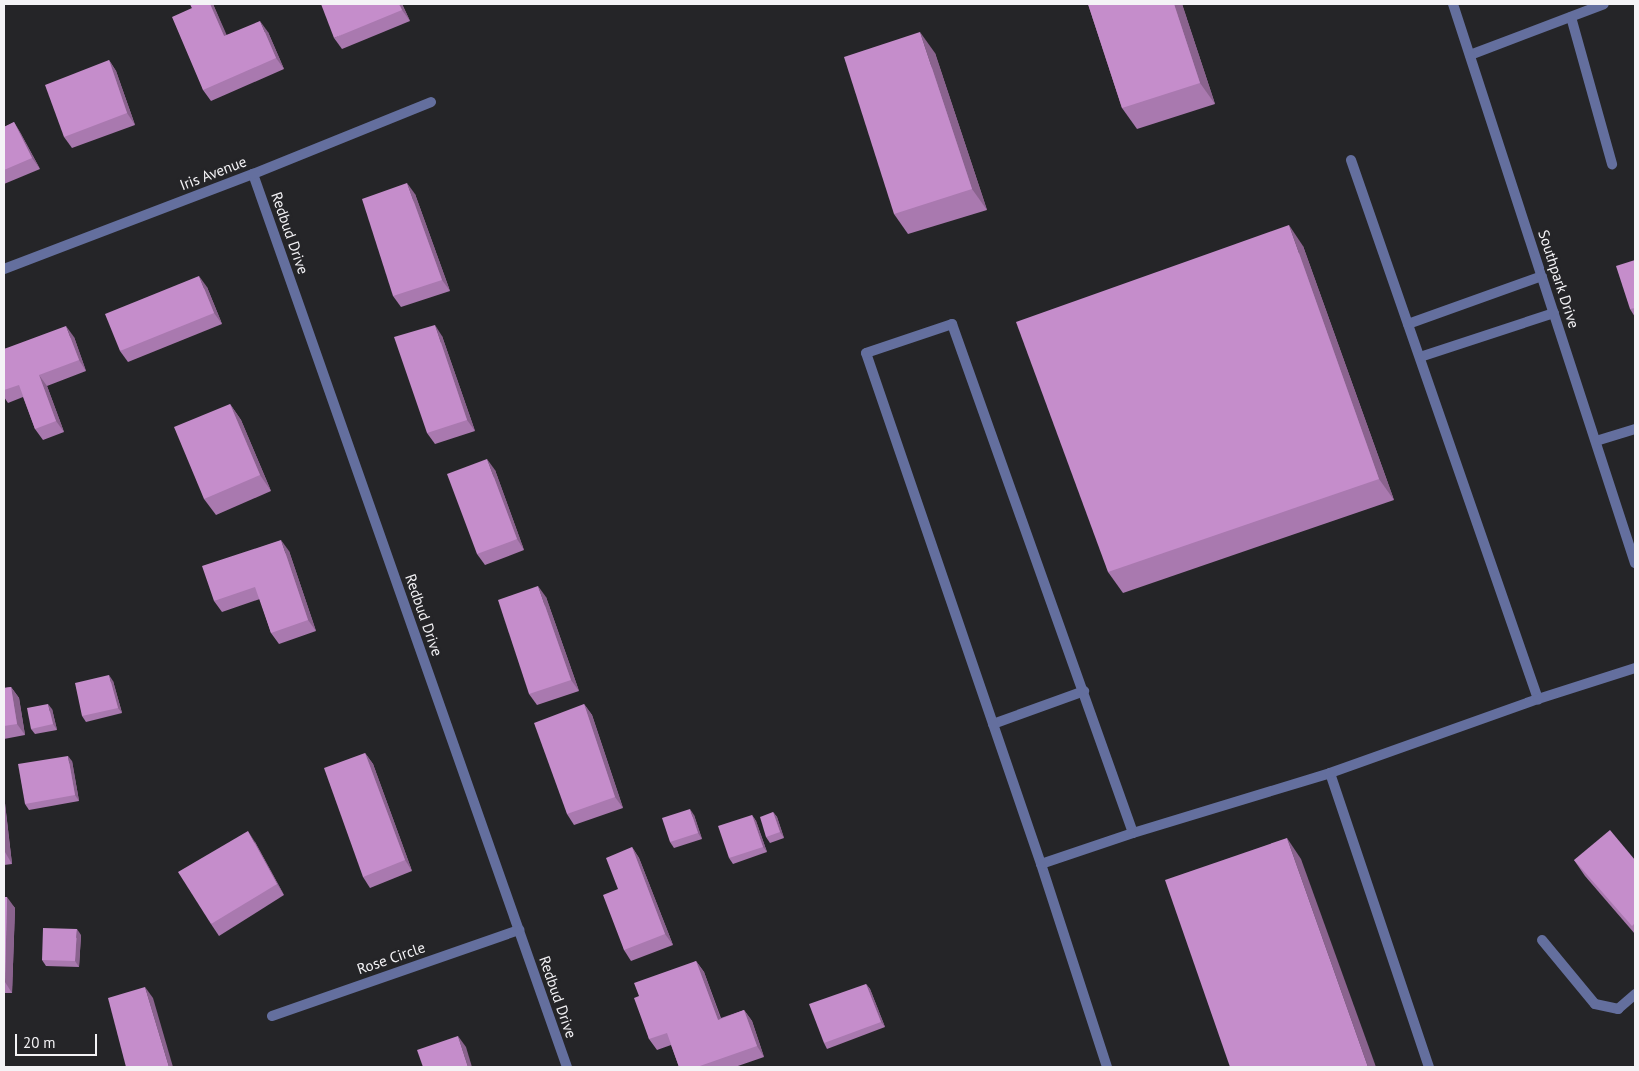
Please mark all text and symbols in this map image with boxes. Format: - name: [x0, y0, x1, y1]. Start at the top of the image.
- street label: Iris Avenue: [177, 152, 249, 194]
- street label: Redbud Drive: [268, 190, 312, 276]
- street label: Southpark Drive: [1535, 227, 1583, 331]
- street label: Redbud Drive: [402, 572, 446, 658]
- street label: Rose Circle: [355, 938, 427, 978]
- street label: Redbud Drive: [536, 954, 580, 1040]
- scale bar: [18, 1024, 100, 1056]
- text: 20 m: [23, 1033, 56, 1052]

